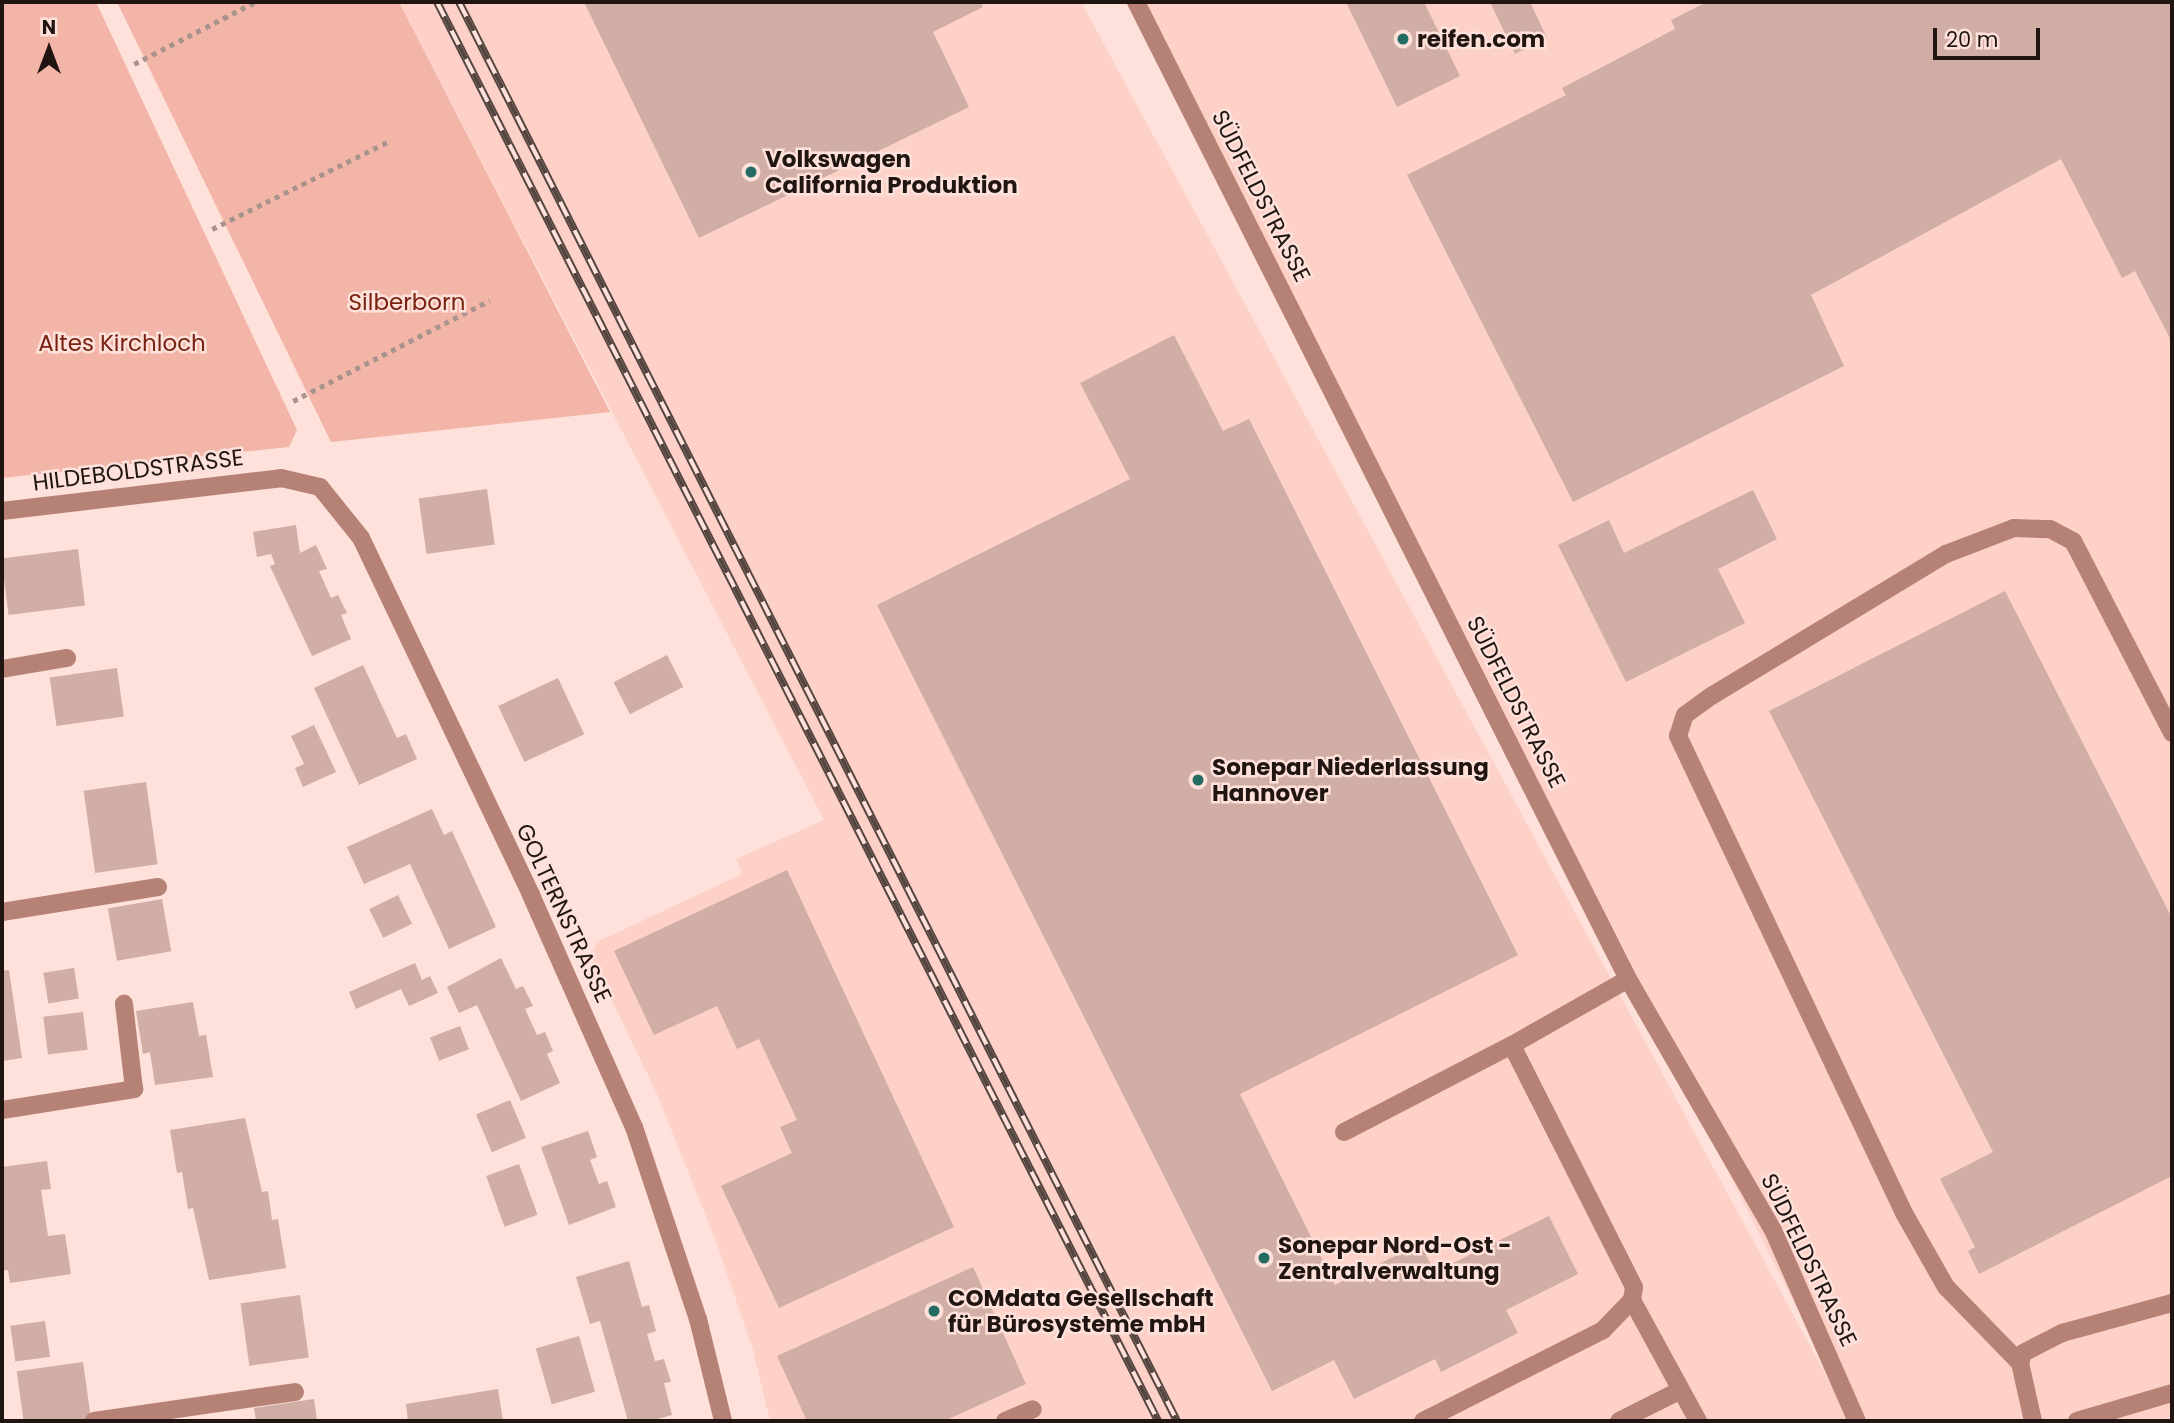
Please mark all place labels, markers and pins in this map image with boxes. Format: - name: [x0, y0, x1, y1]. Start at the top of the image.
- place label: reifen.com: [1417, 25, 1545, 53]
- marker: reifen.com: [1395, 31, 1411, 47]
- place label: Volkswagen California Produktion: [765, 145, 1018, 199]
- marker: Volkswagen California Produktion: [743, 164, 759, 180]
- place label: Sonepar Niederlassung Hannover: [1212, 753, 1489, 807]
- marker: Sonepar Niederlassung Hannover: [1190, 772, 1206, 788]
- place label: Sonepar Nord-Ost - Zentralverwaltung: [1278, 1231, 1512, 1285]
- marker: Sonepar Nord-Ost - Zentralverwaltung: [1256, 1250, 1272, 1266]
- place label: COMdata Gesellschaft für Bürosysteme mbH: [948, 1284, 1214, 1338]
- marker: COMdata Gesellschaft für Bürosysteme mbH: [926, 1303, 942, 1319]

